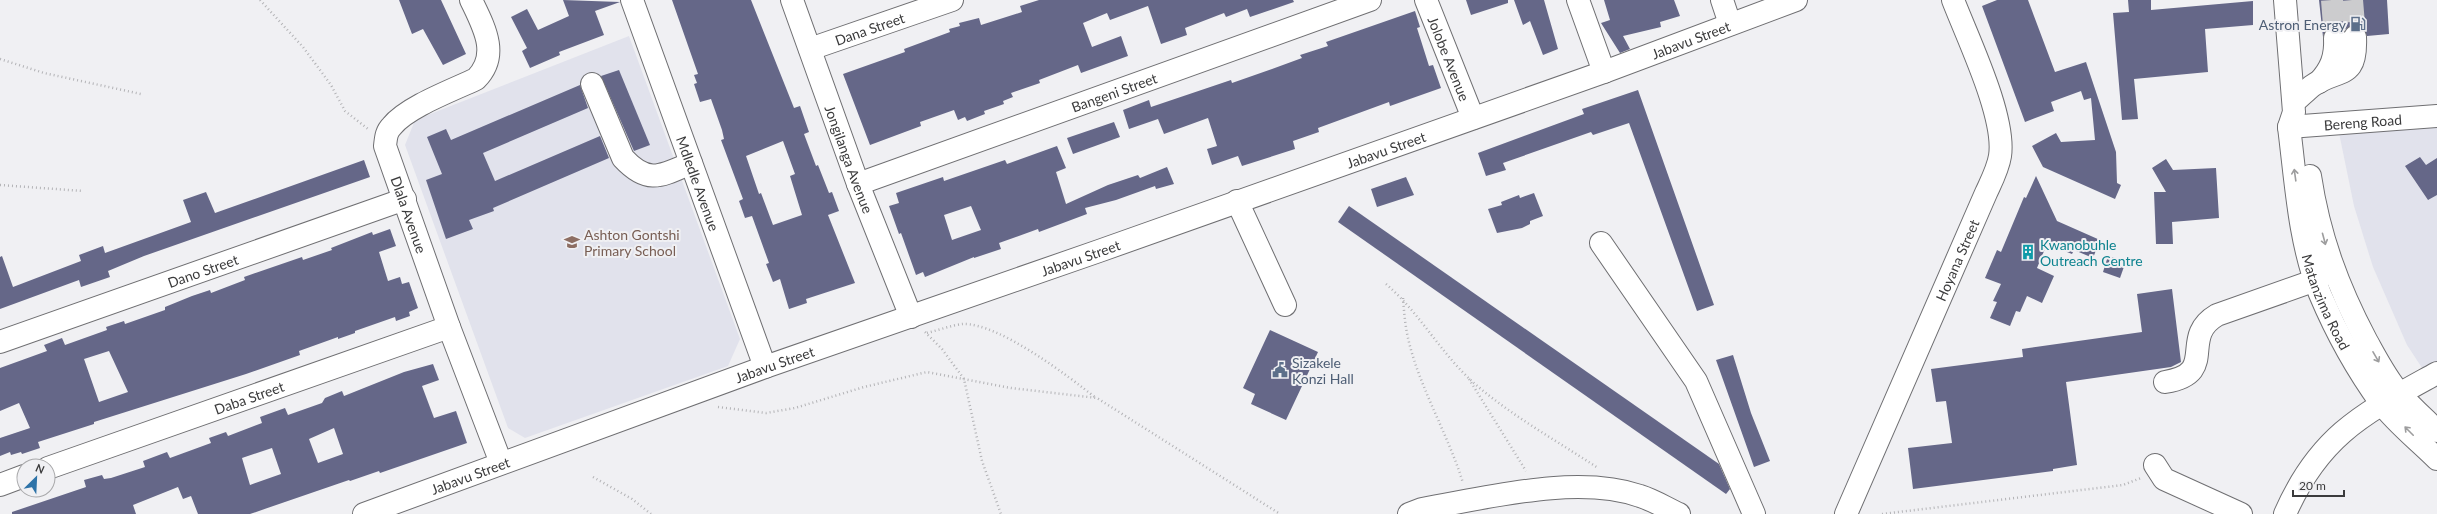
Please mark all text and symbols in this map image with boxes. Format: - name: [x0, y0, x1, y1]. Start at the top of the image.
- street label: Dana Street: [832, 9, 907, 48]
- street label: Jolobe Avenue: [1425, 14, 1474, 103]
- fuel station icon: Astron Energy: [2349, 15, 2367, 33]
- place label: Astron Energy: [2259, 16, 2347, 33]
- street label: Jabavu Street: [1649, 17, 1732, 62]
- street label: Bangeni Street: [1069, 69, 1159, 115]
- street label: Jongilanga Avenue: [822, 103, 877, 215]
- street label: Bereng Road: [2323, 110, 2402, 133]
- street label: Jabavu Street: [1344, 127, 1428, 171]
- street label: Mdledle Avenue: [674, 134, 723, 233]
- one-way arrow: [2291, 169, 2299, 182]
- street label: Dlala Avenue: [388, 174, 431, 255]
- street label: Hoyana Street: [1931, 217, 1982, 304]
- place label: Ashton Gontshi Primary School: [584, 226, 680, 259]
- one-way arrow: [2320, 232, 2328, 245]
- school or university icon: Ashton Gontshi Primary School: [563, 233, 581, 251]
- street label: Jabavu Street: [1039, 236, 1122, 279]
- place label: Kwanobuhle Outreach Centre: [2040, 236, 2143, 269]
- building icon: Kwanobuhle Outreach Centre: [2019, 243, 2037, 261]
- street label: Dano Street: [165, 250, 240, 291]
- street label: Matanzima Road: [2299, 252, 2354, 353]
- street label: Jabavu Street: [732, 342, 816, 386]
- one-way arrow: [2372, 351, 2380, 363]
- place label: Sizakele Konzi Hall: [1292, 354, 1354, 387]
- public building icon: Sizakele Konzi Hall: [1271, 361, 1289, 379]
- street label: Daba Street: [212, 377, 286, 417]
- one-way arrow: [2404, 427, 2414, 436]
- street label: Jabavu Street: [428, 453, 512, 497]
- north arrow: [16, 458, 56, 498]
- text: N: [34, 461, 47, 476]
- scale bar: [2293, 472, 2344, 498]
- text: 20 m: [2299, 478, 2326, 493]

